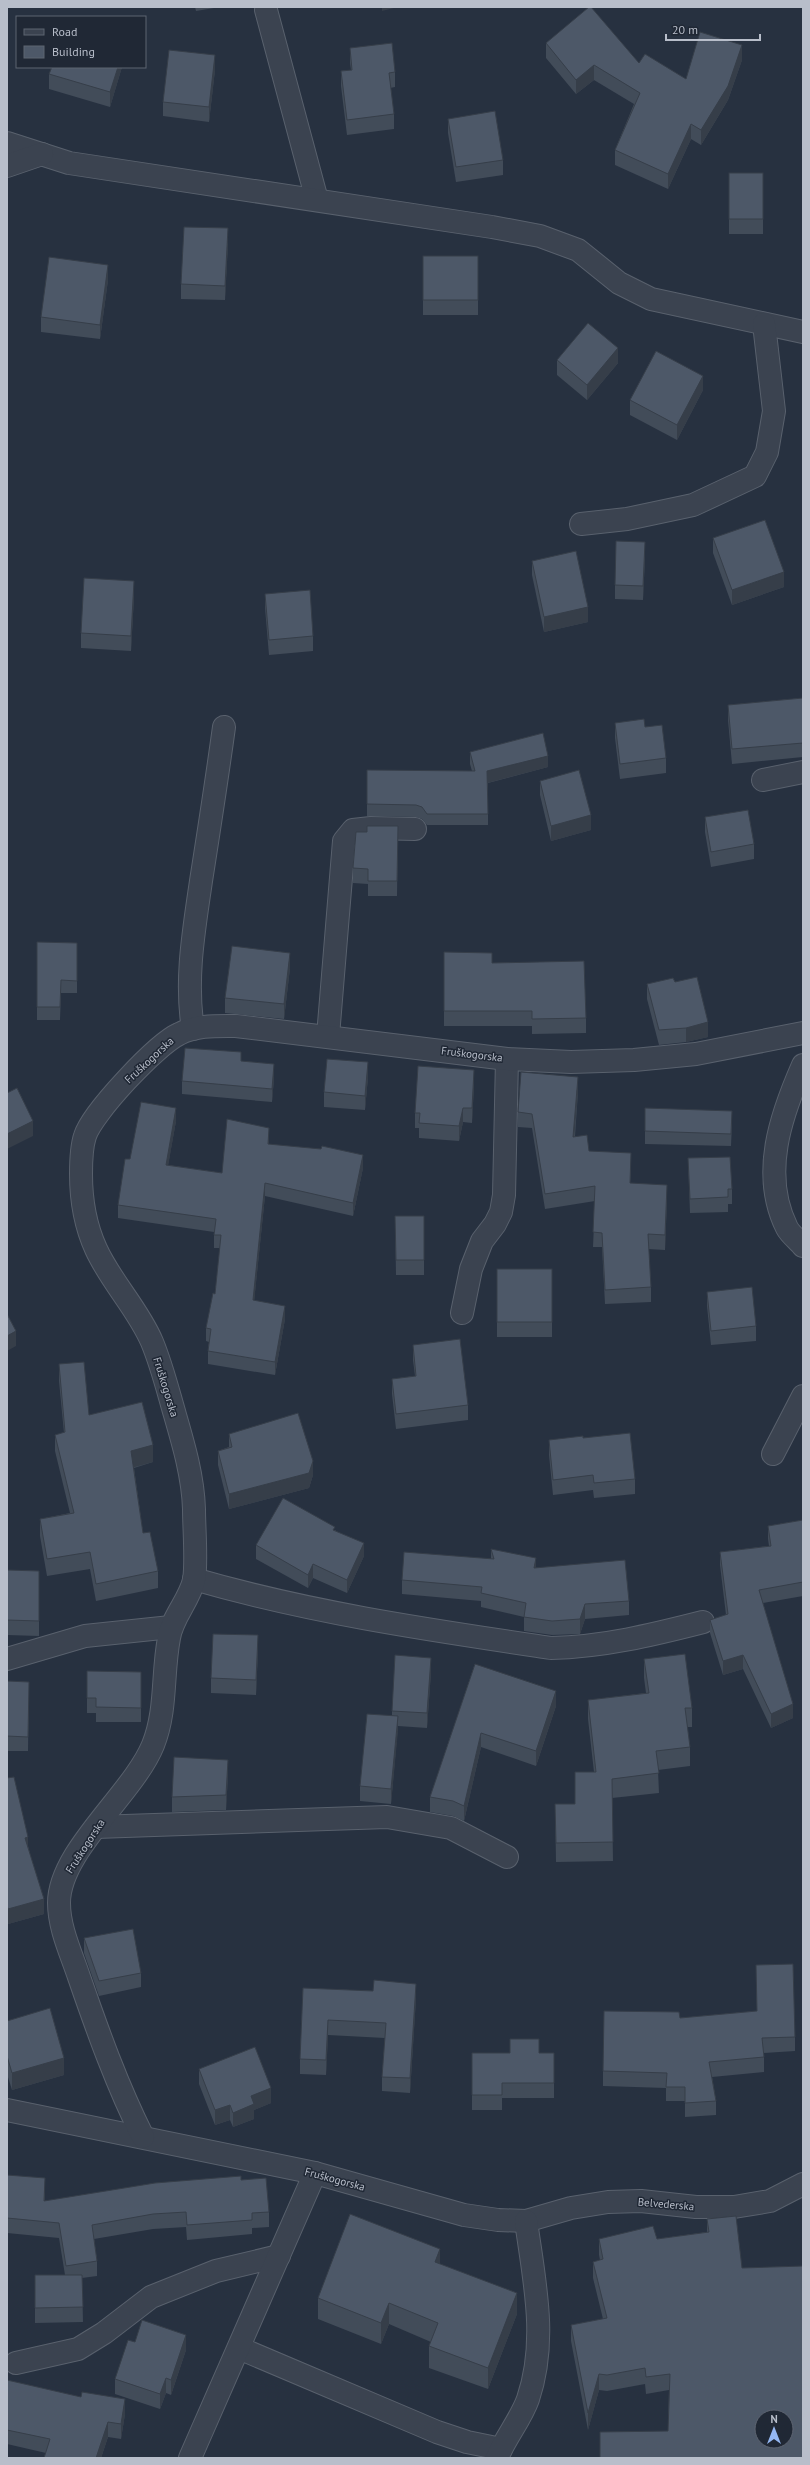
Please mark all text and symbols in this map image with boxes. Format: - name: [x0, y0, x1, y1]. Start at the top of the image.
- legend: [16, 16, 146, 68]
- scale bar: [666, 16, 760, 42]
- text: 20 m: [672, 22, 698, 37]
- text: Road: [52, 24, 77, 39]
- text: Building: [52, 44, 95, 59]
- street label: Fruškogorska: [122, 1034, 176, 1086]
- street label: Fruškogorska: [440, 1043, 504, 1065]
- street label: Fruškogorska: [150, 1355, 182, 1419]
- street label: Fruškogorska: [62, 1816, 108, 1876]
- street label: Fruškogorska: [303, 2164, 367, 2194]
- street label: Belvederska: [637, 2195, 695, 2213]
- north arrow: [754, 2409, 794, 2449]
- text: N: [770, 2412, 778, 2426]

